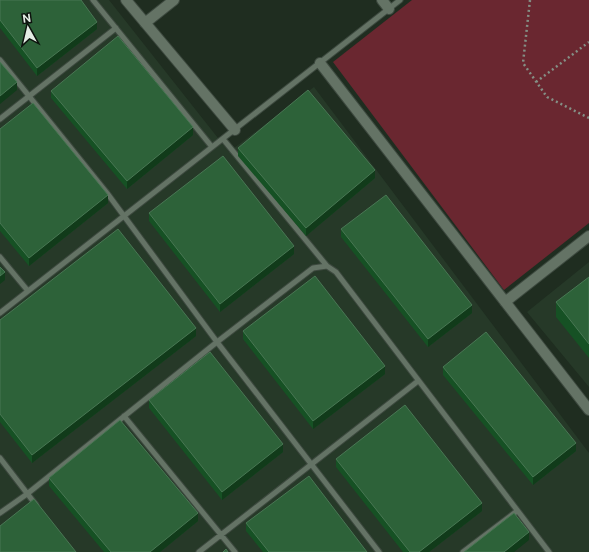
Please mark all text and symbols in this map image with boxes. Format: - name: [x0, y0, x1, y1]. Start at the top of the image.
- north arrow: [8, 8, 48, 48]
- text: N: [22, 12, 32, 25]

